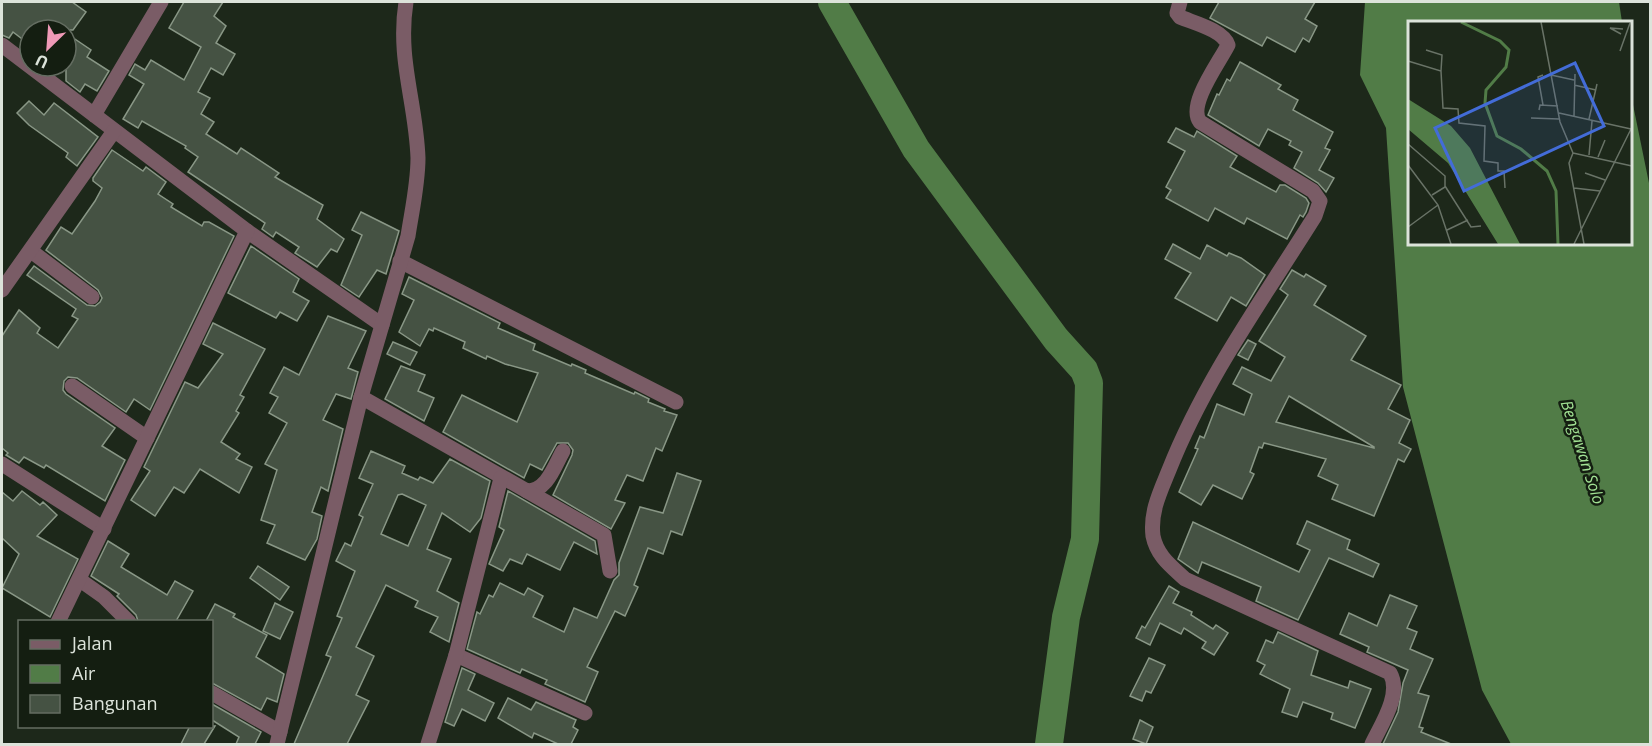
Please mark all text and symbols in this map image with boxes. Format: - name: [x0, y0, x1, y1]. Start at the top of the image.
- north arrow: [18, 18, 78, 78]
- inset map: [1408, 21, 1631, 244]
- text: U: [32, 49, 52, 74]
- water label: Bengawan Solo: [1556, 397, 1610, 507]
- legend: [18, 620, 213, 728]
- text: Jalan: [70, 631, 112, 655]
- text: Air: [72, 661, 96, 685]
- text: Bangunan: [72, 691, 158, 715]

